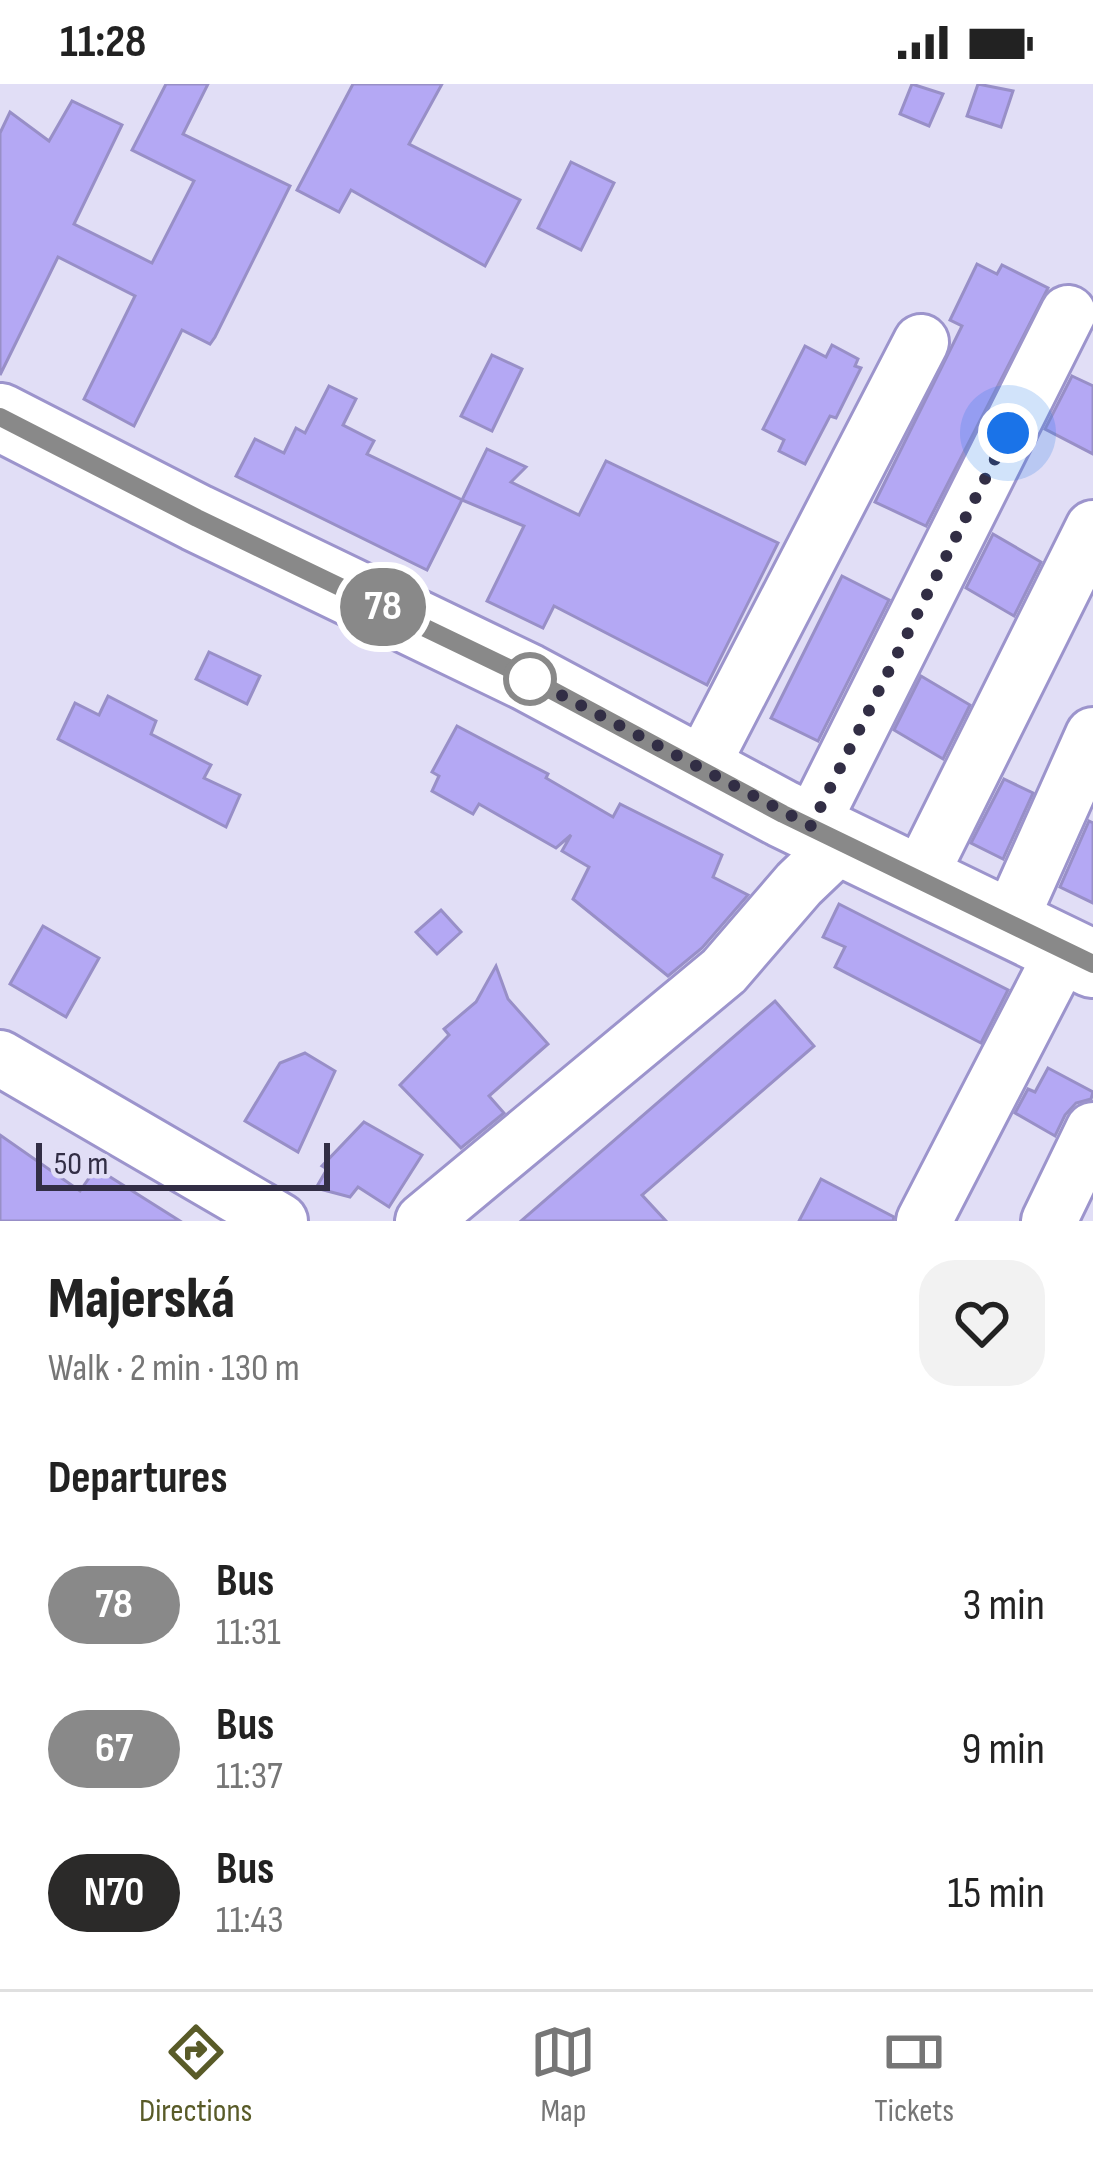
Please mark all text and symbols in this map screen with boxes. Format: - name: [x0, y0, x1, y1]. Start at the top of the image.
- text: 11:28: [60, 15, 146, 70]
- your location: [978, 403, 1038, 463]
- line badge: 78: [329, 568, 437, 646]
- text: 78: [364, 581, 402, 632]
- unlabelled marker: [505, 654, 555, 704]
- scale bar: [36, 1137, 330, 1190]
- text: 50 m: [54, 1144, 108, 1184]
- button: heart: [919, 1260, 1045, 1386]
- text: Majerská: [48, 1266, 235, 1334]
- text: Walk · 2 min · 130 m: [48, 1345, 300, 1392]
- text: Departures: [48, 1451, 227, 1506]
- text: Bus: [216, 1554, 274, 1609]
- text: 3 min: [962, 1578, 1045, 1633]
- text: 78: [95, 1579, 133, 1630]
- text: 11:31: [216, 1609, 281, 1656]
- text: Bus: [216, 1698, 274, 1753]
- text: 9 min: [961, 1722, 1045, 1777]
- text: 67: [95, 1723, 133, 1774]
- text: 11:37: [216, 1753, 283, 1800]
- text: Bus: [216, 1842, 274, 1897]
- text: 15 min: [948, 1866, 1045, 1921]
- text: N70: [84, 1867, 144, 1918]
- text: 11:43: [216, 1897, 283, 1944]
- tab: Directions: [139, 2019, 252, 2131]
- tab: Map: [530, 2019, 596, 2131]
- tab: Tickets: [874, 2019, 954, 2131]

